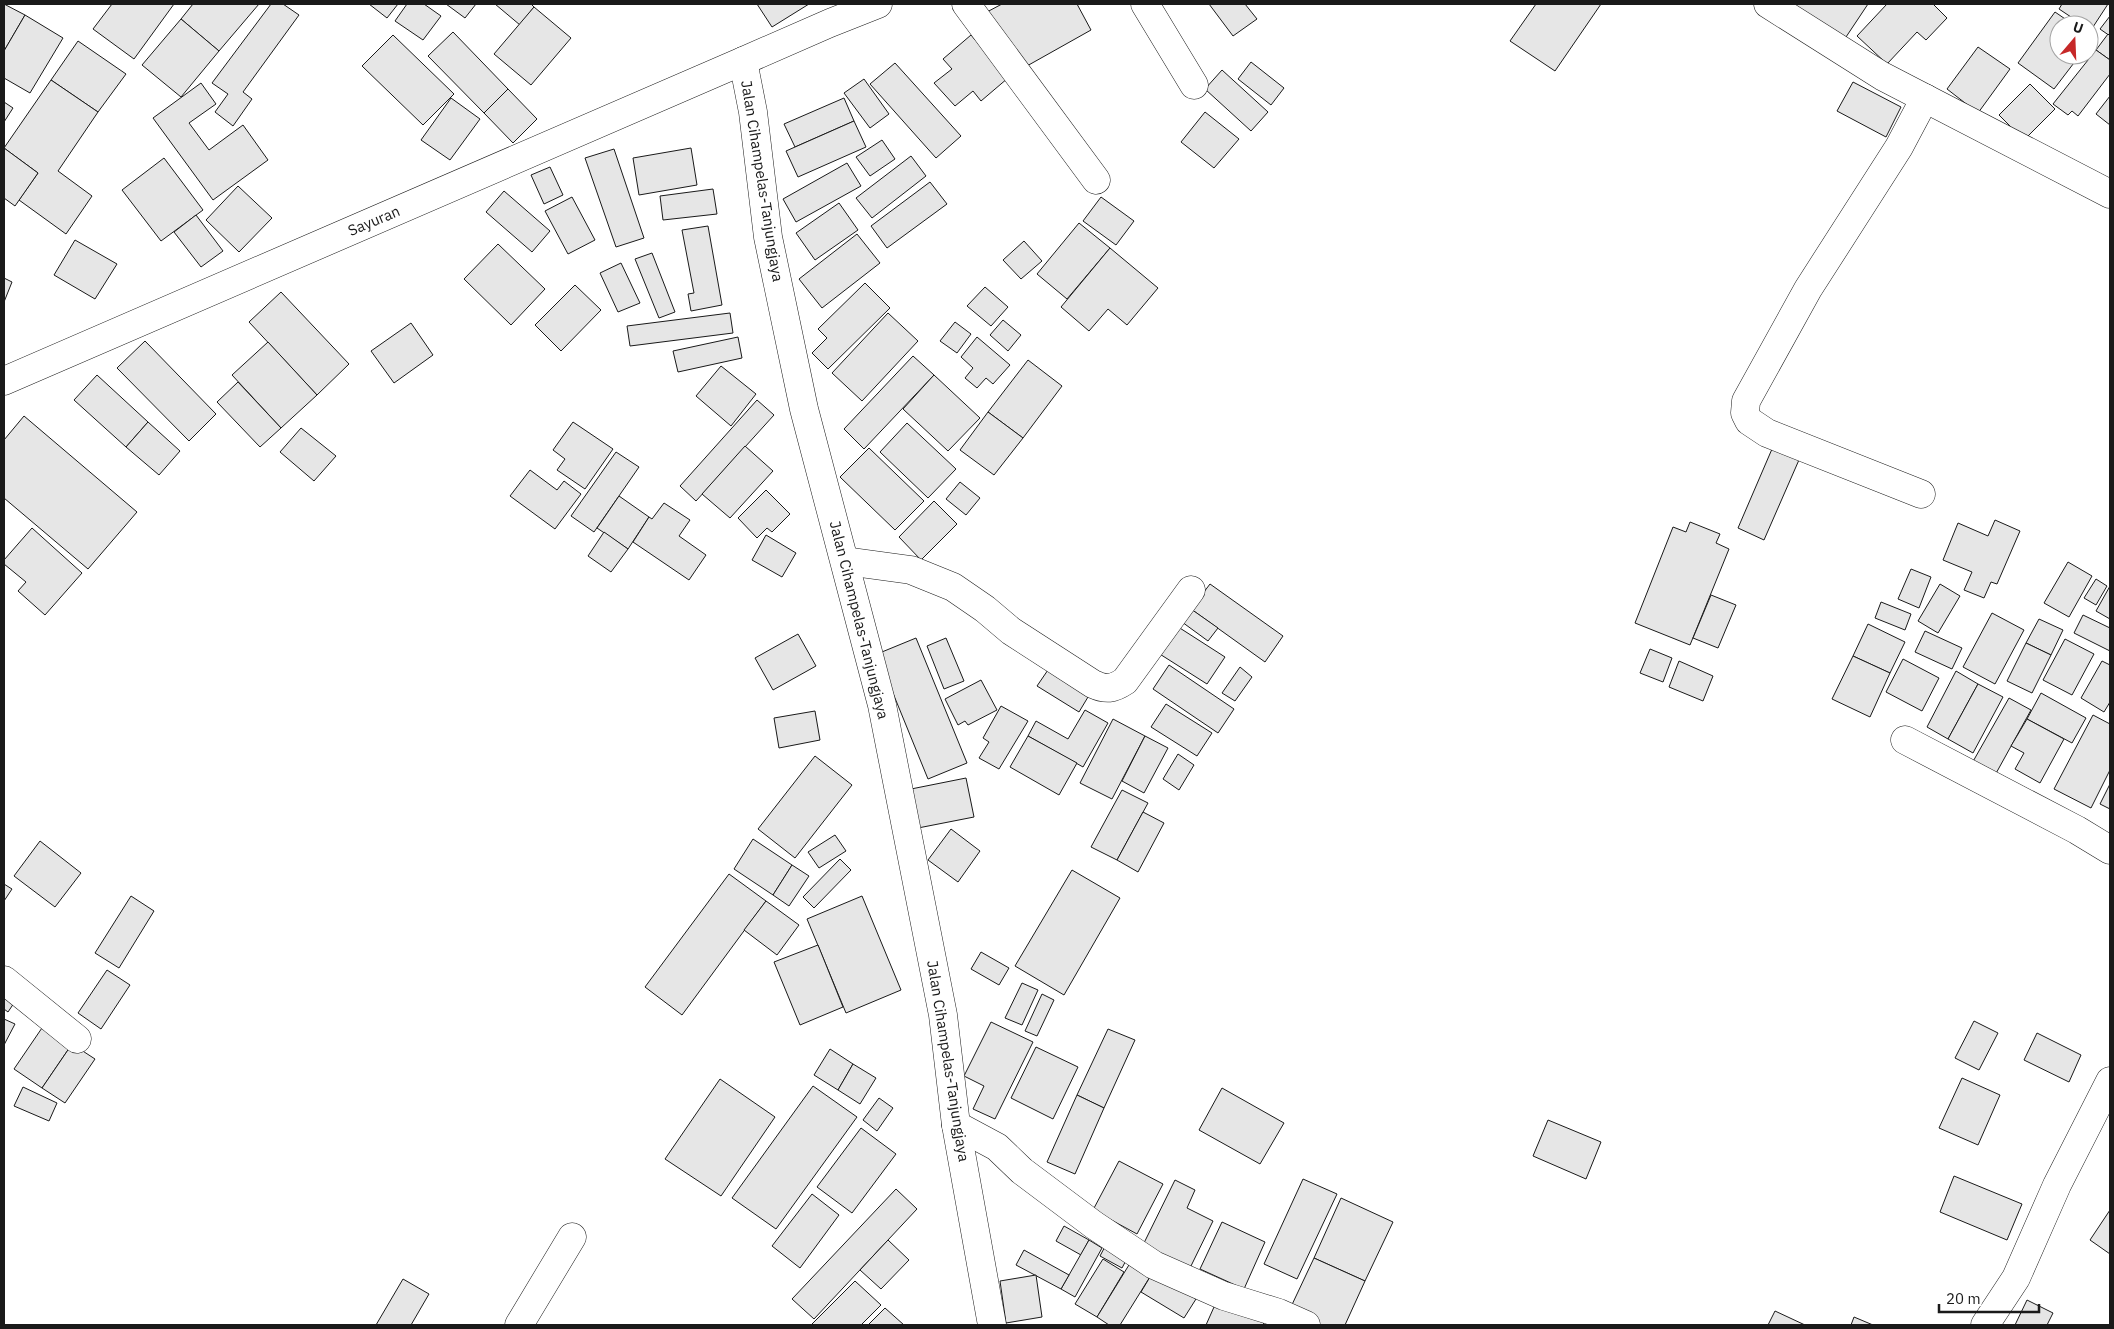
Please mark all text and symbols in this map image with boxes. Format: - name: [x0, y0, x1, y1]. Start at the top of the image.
- north arrow: [2049, 15, 2099, 65]
- text: U: [2071, 18, 2086, 38]
- street label: Jalan Cihampelas-Tanjungjaya: [737, 79, 788, 283]
- street label: Sayuran: [345, 201, 403, 240]
- street label: Jalan Cihampelas-Tanjungjaya: [826, 519, 893, 721]
- street label: Jalan Cihampelas-Tanjungjaya: [923, 959, 974, 1163]
- scale bar: [1939, 1282, 2039, 1314]
- text: 20 m: [1946, 1289, 1981, 1308]

